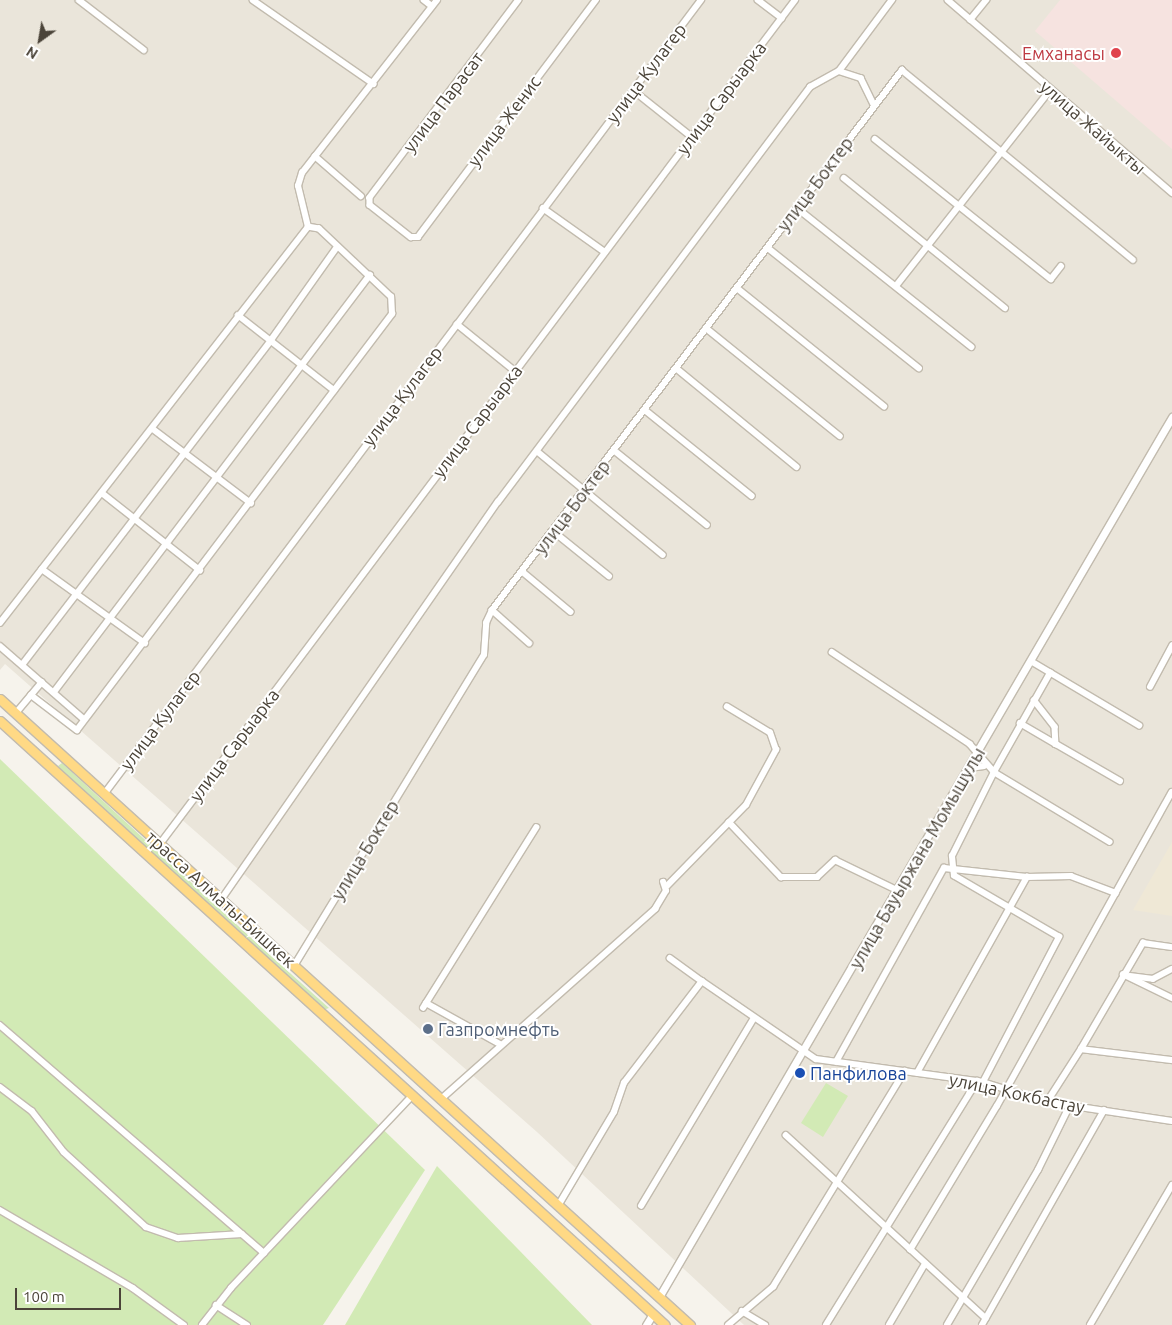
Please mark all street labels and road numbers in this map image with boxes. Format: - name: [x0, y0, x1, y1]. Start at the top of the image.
- street label: улица Кулагер: [601, 19, 691, 127]
- street label: улица Сарыарка: [671, 37, 771, 159]
- street label: улица Парасат: [398, 47, 488, 157]
- street label: улица Женис: [463, 71, 545, 171]
- street label: улица Жайыкты: [1036, 75, 1150, 179]
- street label: улица Боктер: [772, 132, 858, 236]
- street label: улица Кулагер: [357, 342, 447, 450]
- street label: улица Сарыарка: [427, 360, 527, 482]
- street label: улица Боктер: [529, 455, 615, 559]
- street label: улица Кулагер: [115, 666, 205, 774]
- street label: улица Сарыарка: [184, 684, 284, 806]
- street label: улица Бауыржана Момышулы: [845, 743, 989, 973]
- street label: улица Боктер: [327, 796, 403, 904]
- street label: трасса Алматы-Бишкек: [142, 826, 300, 972]
- street label: улица Кокбастау: [947, 1068, 1087, 1118]

